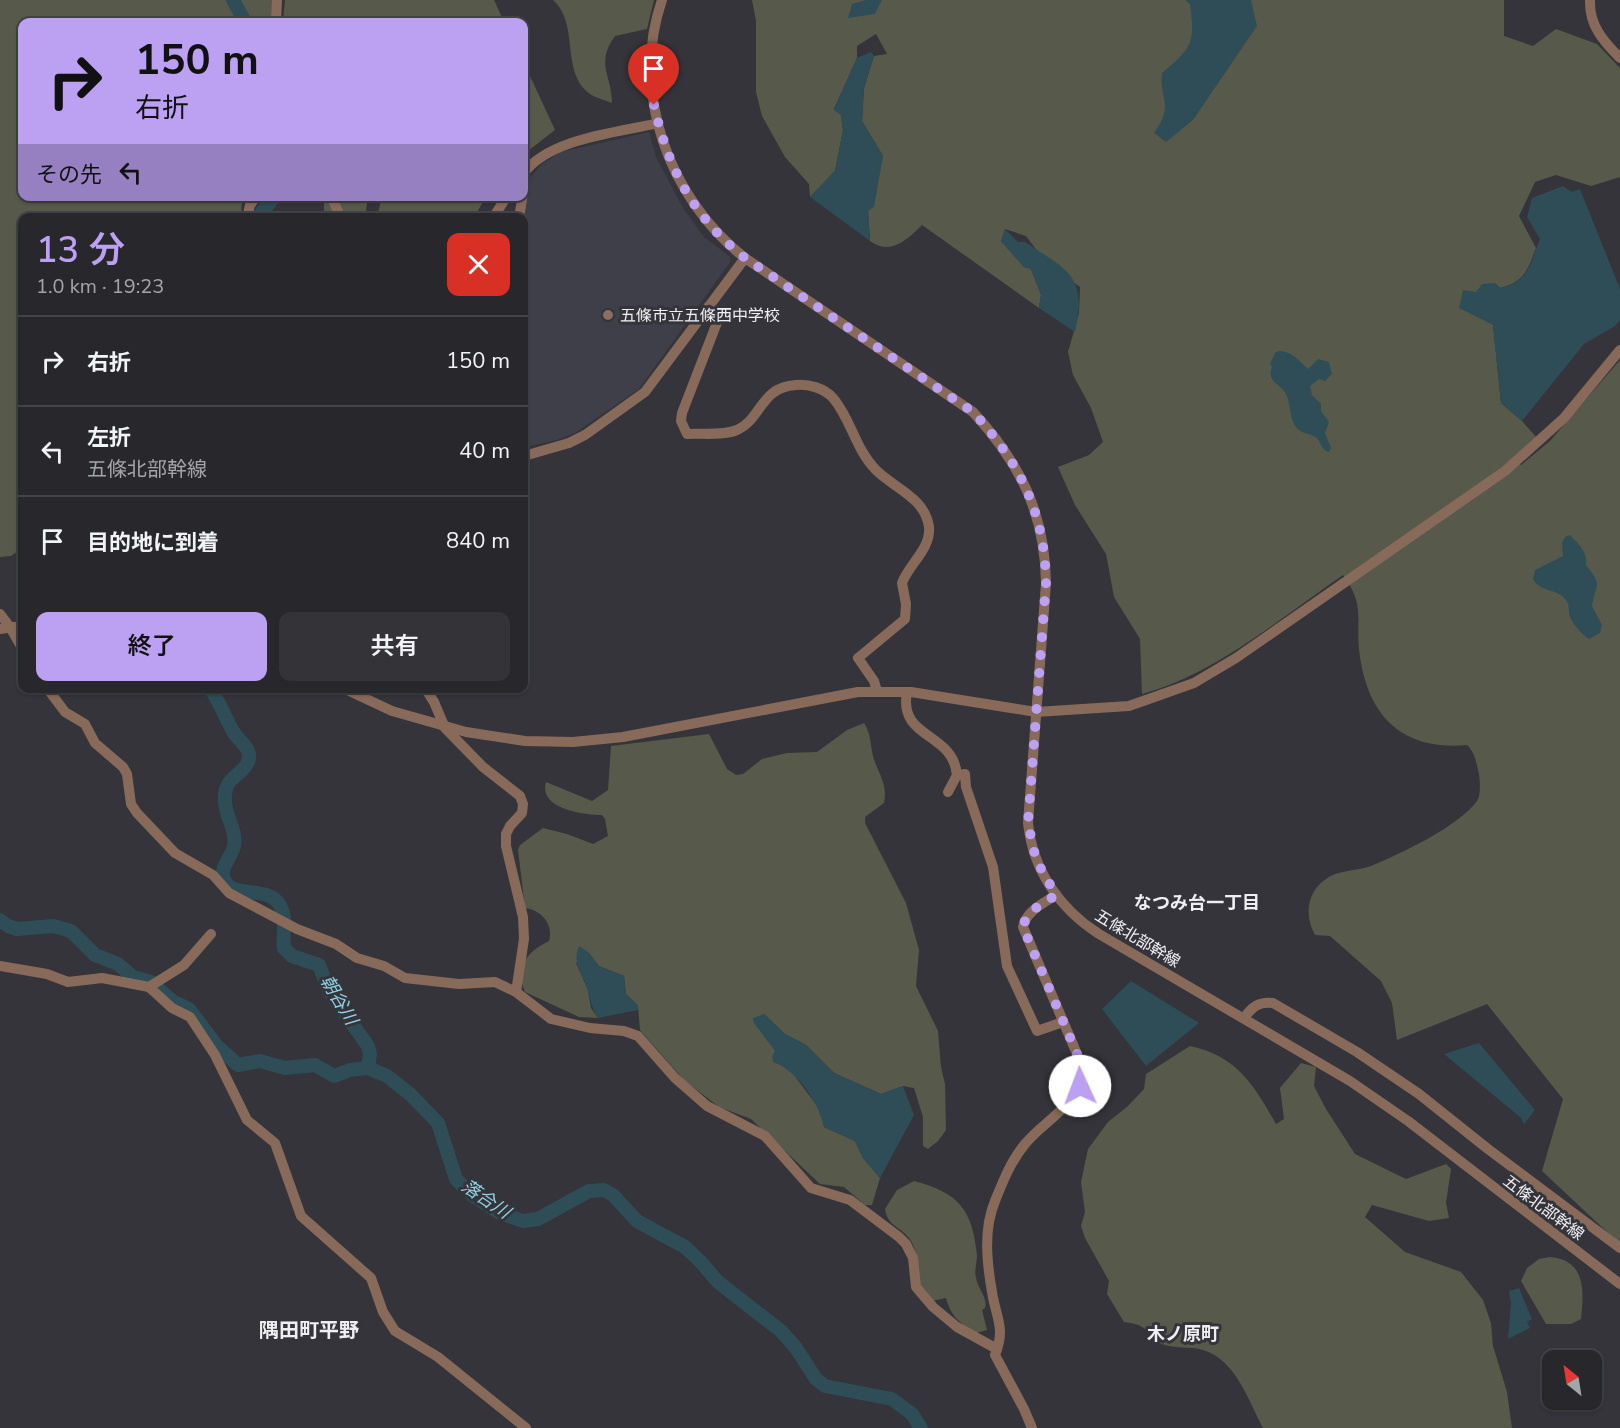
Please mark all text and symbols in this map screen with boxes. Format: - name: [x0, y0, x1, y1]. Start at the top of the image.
- text: 150 m: [135, 32, 259, 89]
- icon: right: [36, 42, 114, 120]
- pin: [628, 43, 679, 105]
- icon: arrive: [637, 52, 670, 85]
- text: 右折: [135, 90, 189, 127]
- icon: left: [114, 156, 147, 189]
- text: その先: [36, 160, 102, 190]
- text: 13 分: [36, 226, 125, 275]
- button: close: [447, 233, 510, 296]
- text: 1.0 km · 19:23: [36, 273, 164, 300]
- place label: 五條市立五條西中学校: [620, 305, 780, 327]
- marker: 五條市立五條西中学校: [601, 308, 615, 322]
- icon: right: [36, 345, 69, 378]
- text: 150 m: [446, 346, 510, 376]
- text: 右折: [87, 348, 131, 378]
- text: 左折: [87, 423, 131, 453]
- icon: left: [36, 435, 69, 468]
- text: 40 m: [459, 436, 510, 466]
- text: 五條北部幹線: [87, 456, 207, 483]
- icon: arrive: [36, 525, 69, 558]
- text: 840 m: [446, 526, 510, 556]
- text: 目的地に到着: [87, 528, 219, 558]
- button: 終了: [36, 612, 267, 681]
- button: 共有: [279, 612, 510, 681]
- district label: なつみ台一丁目: [1134, 891, 1260, 915]
- street label: 五條北部幹線: [1091, 905, 1184, 973]
- water label: 朝谷川: [315, 971, 364, 1031]
- position arrow: [1048, 1054, 1112, 1118]
- street label: 五條北部幹線: [1498, 1170, 1588, 1245]
- water label: 落合川: [457, 1174, 517, 1225]
- district label: 隅田町平野: [259, 1317, 359, 1344]
- district label: 木ノ原町: [1147, 1322, 1219, 1346]
- north arrow: [1542, 1350, 1602, 1410]
- map controls: [1542, 1350, 1602, 1410]

